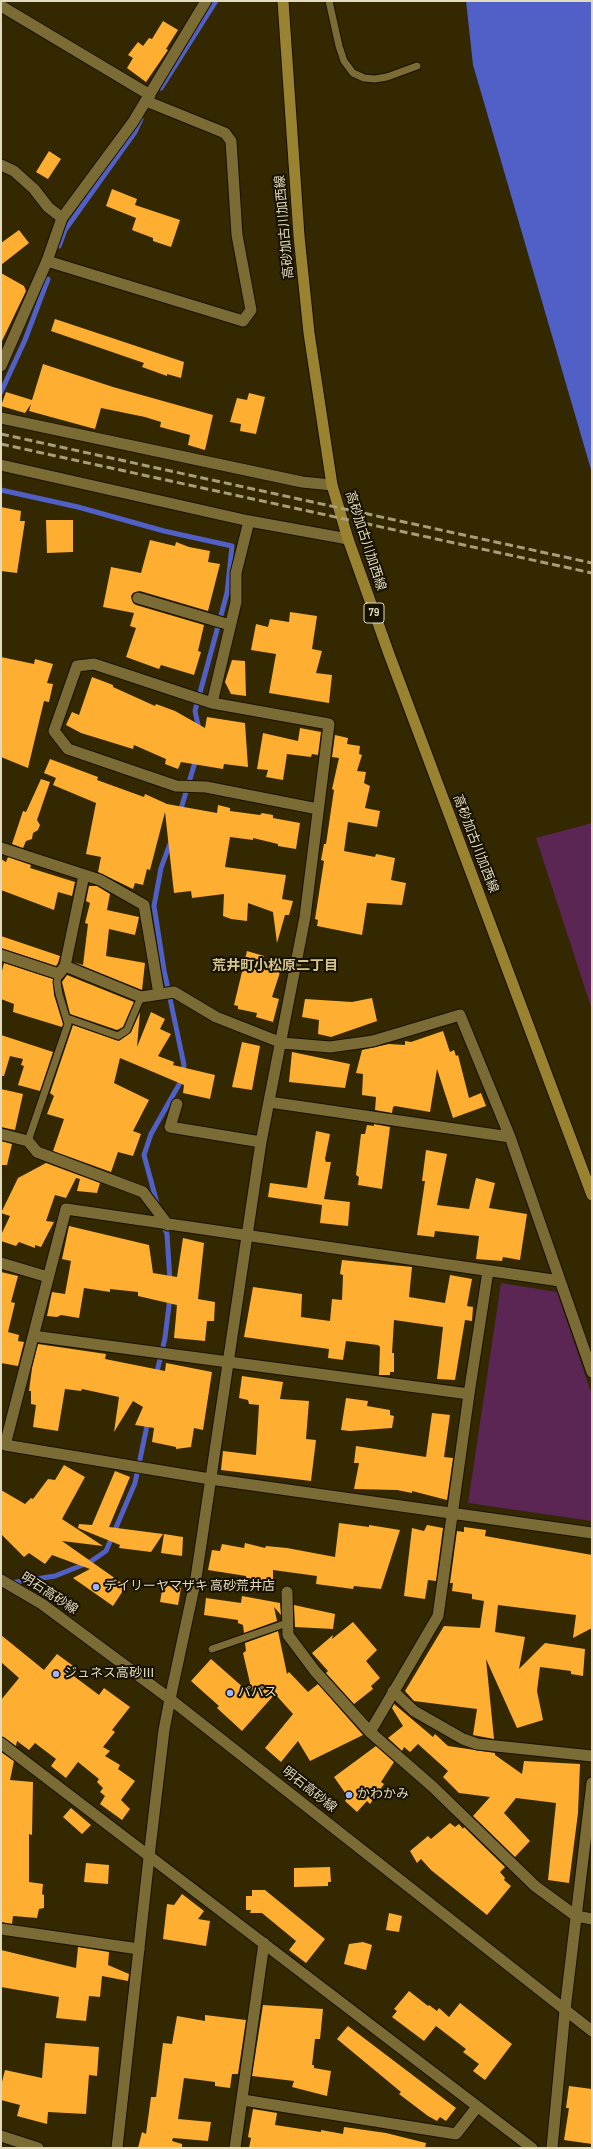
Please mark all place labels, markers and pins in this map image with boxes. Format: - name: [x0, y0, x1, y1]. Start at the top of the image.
- place label: デイリーヤマザキ 高砂荒井店: [104, 1579, 275, 1595]
- marker: デイリーヤマザキ 高砂荒井店: [91, 1582, 101, 1592]
- place label: ジュネス高砂Ⅲ: [64, 1666, 155, 1682]
- marker: ジュネス高砂Ⅲ: [51, 1669, 61, 1679]
- place label: パパス: [238, 1685, 277, 1701]
- marker: パパス: [225, 1688, 235, 1698]
- place label: かわかみ: [357, 1787, 409, 1803]
- marker: かわかみ: [344, 1790, 354, 1800]

